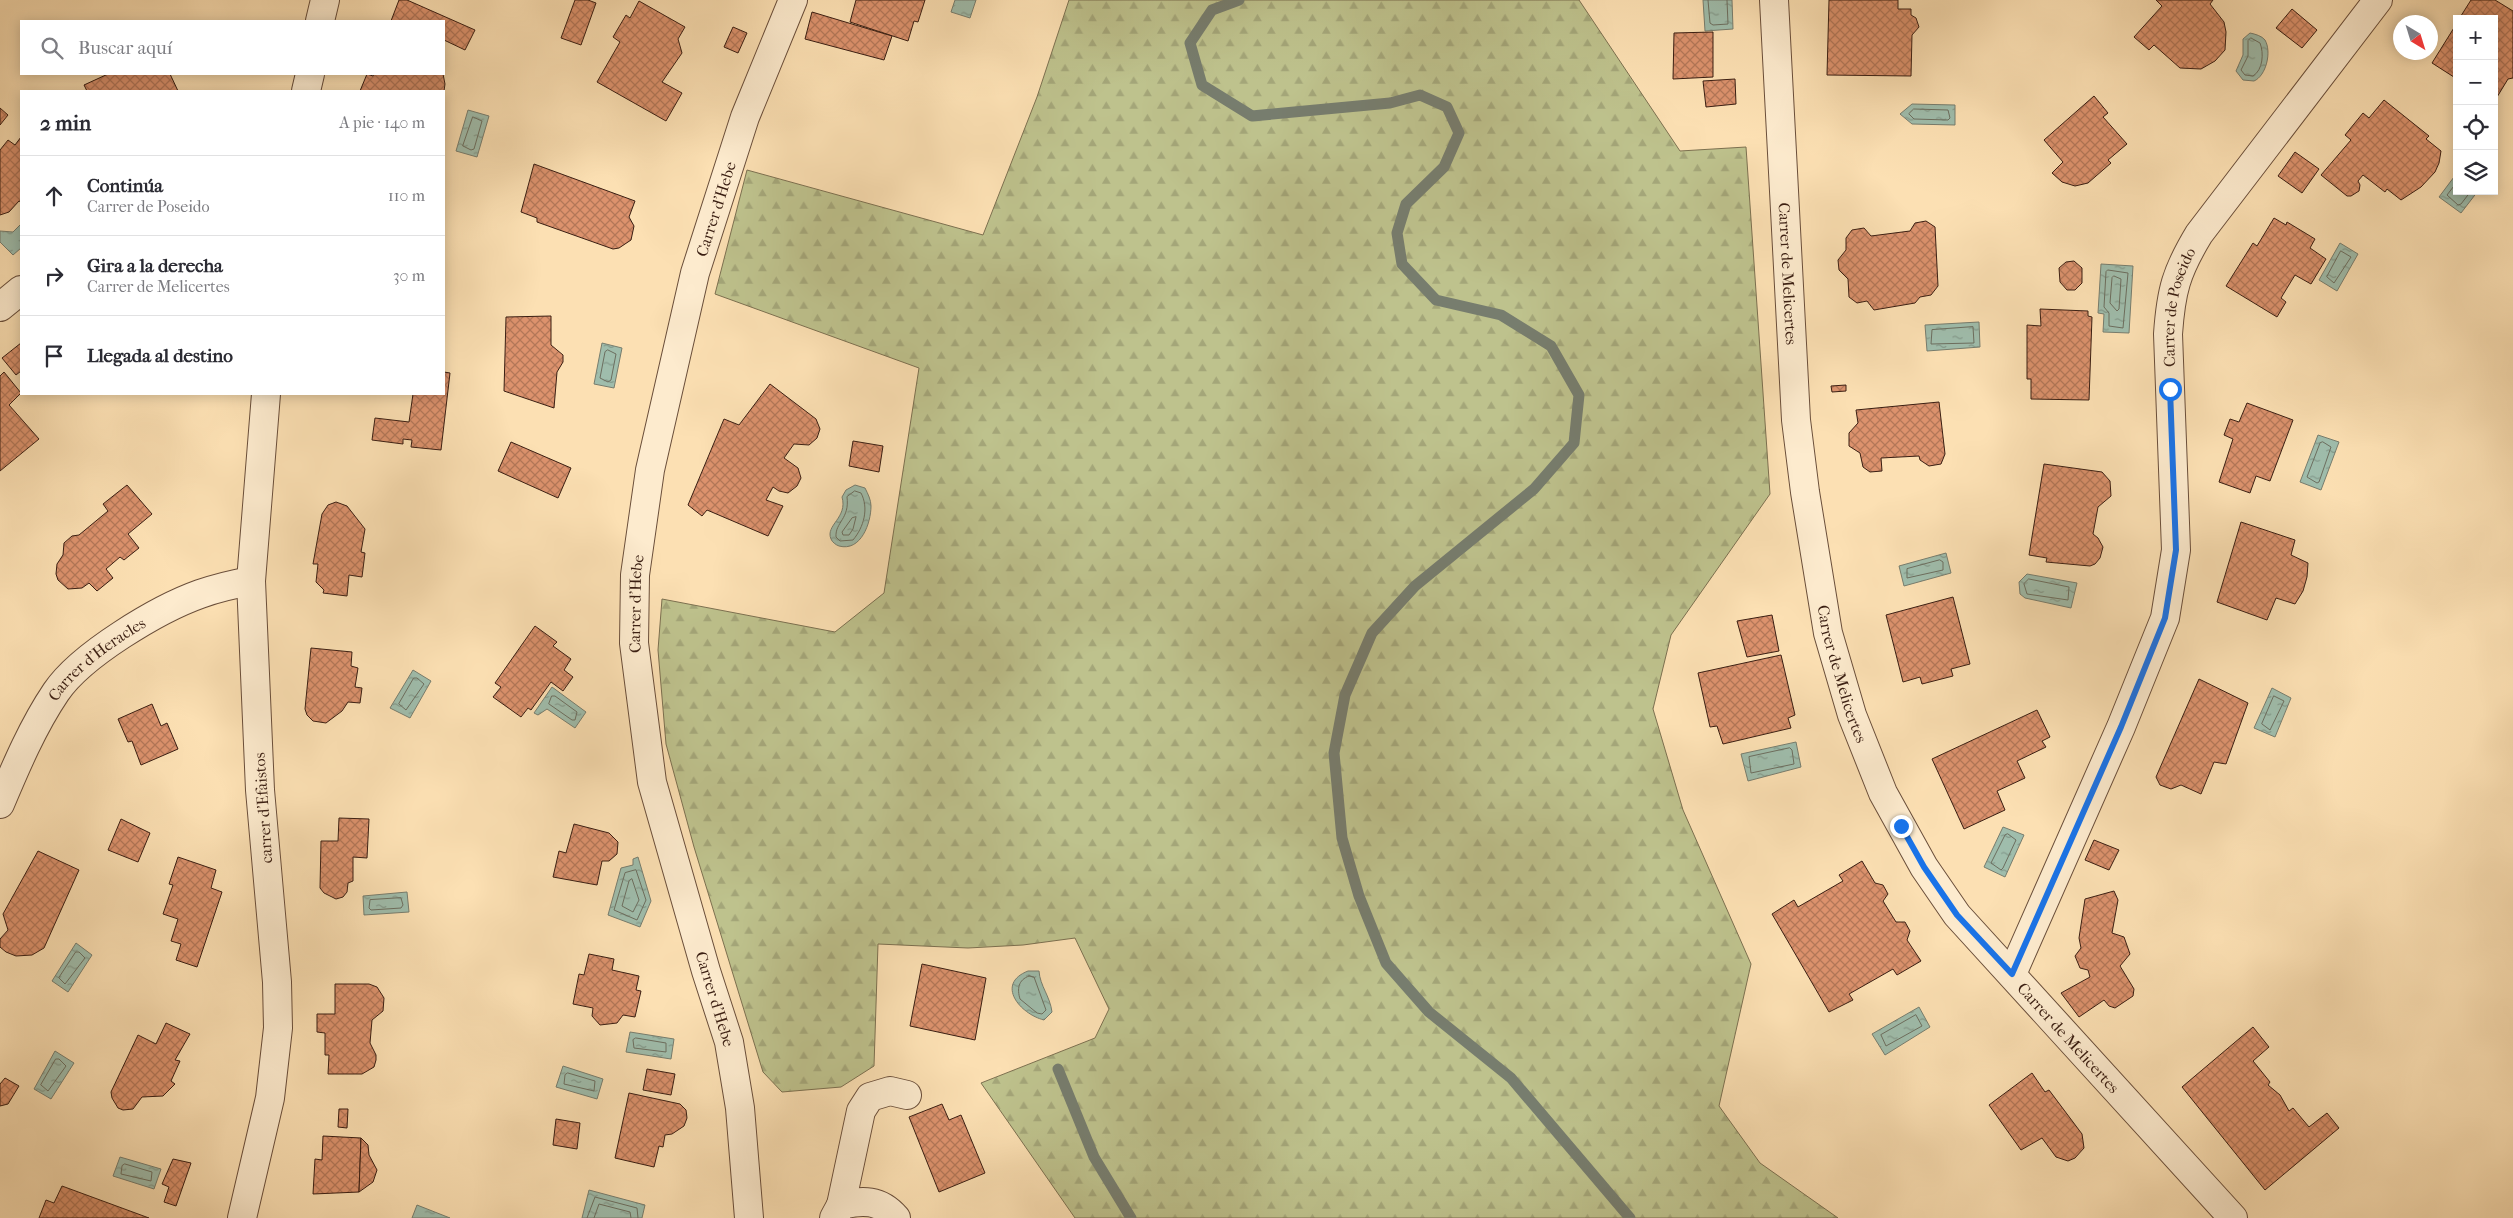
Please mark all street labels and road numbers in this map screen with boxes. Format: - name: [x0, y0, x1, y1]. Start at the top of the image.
- street label: Carrer d'Hebe: [691, 159, 740, 259]
- street label: Carrer de Melicertes: [1775, 202, 1802, 346]
- street label: Carrer de Poseido: [2158, 244, 2199, 367]
- street label: Carrer d'Hebe: [624, 553, 647, 654]
- street label: Carrer de Melicertes: [1814, 603, 1872, 745]
- street label: Carrer d'Heracles: [43, 613, 149, 704]
- street label: carrer d'Efaistos: [250, 752, 276, 864]
- street label: Carrer d'Hebe: [691, 949, 739, 1049]
- street label: Carrer de Melicertes: [2014, 978, 2124, 1097]

